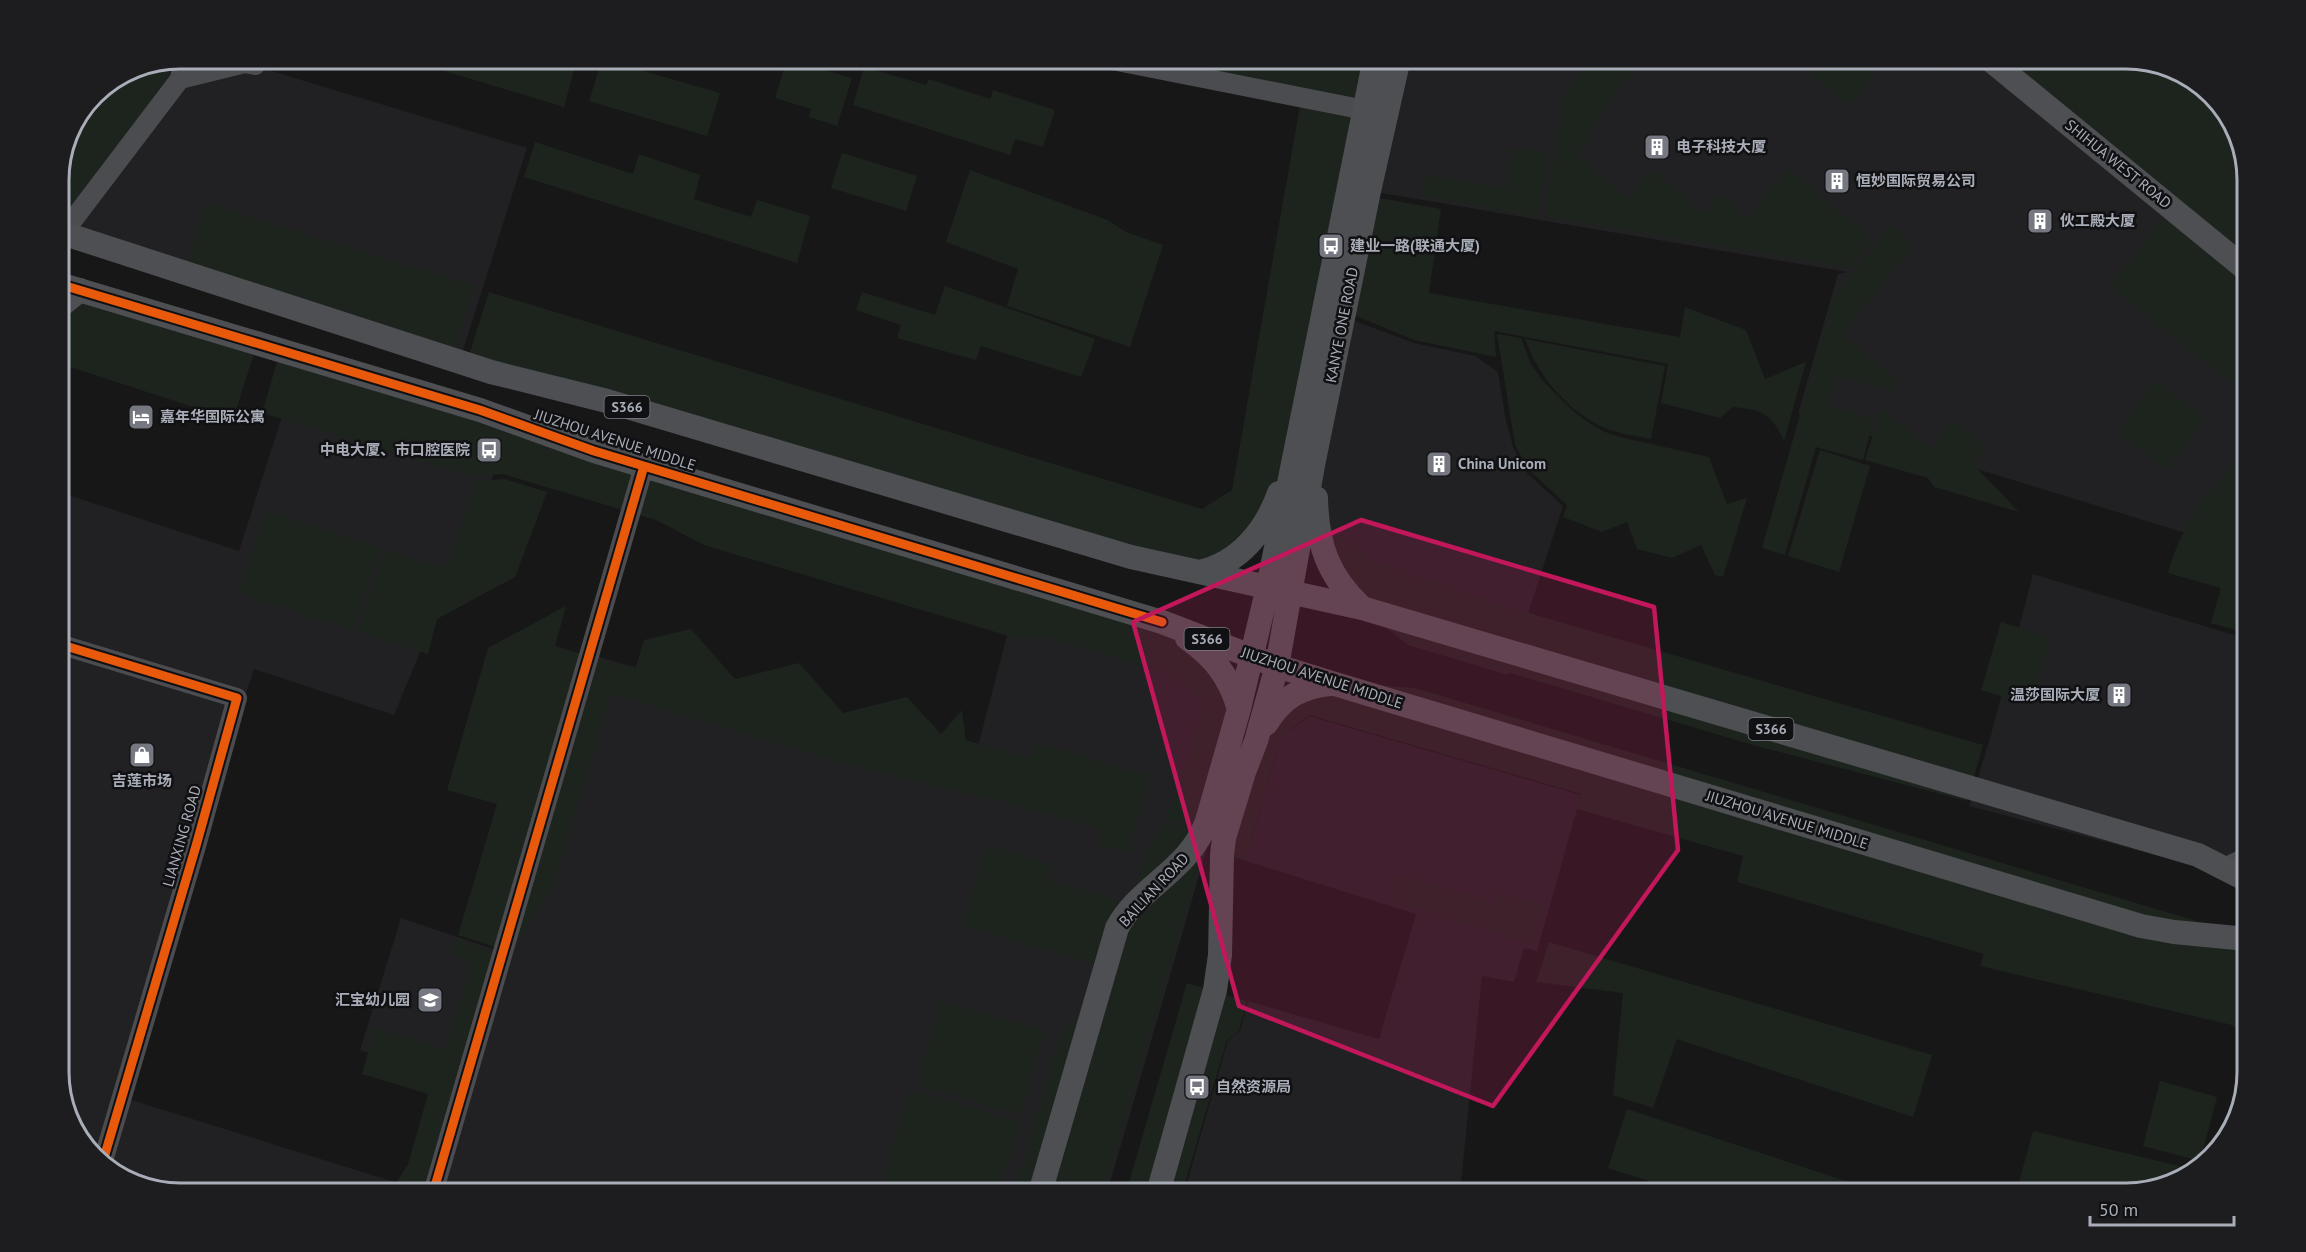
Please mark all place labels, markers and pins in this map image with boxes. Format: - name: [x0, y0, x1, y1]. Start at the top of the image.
- building icon: 电子科技大厦: [1642, 132, 1672, 162]
- place label: 电子科技大厦: [1676, 137, 1766, 156]
- building icon: 恒妙国际贸易公司: [1822, 166, 1852, 196]
- place label: 恒妙国际贸易公司: [1856, 171, 1976, 190]
- building icon: 伙工殿大厦: [2025, 206, 2055, 236]
- place label: 伙工殿大厦: [2060, 211, 2135, 230]
- bus stop icon: 建业一路(联通大厦): [1316, 231, 1346, 261]
- place label: 建业一路(联通大厦): [1350, 236, 1480, 255]
- hotel icon: 嘉年华国际公寓: [126, 402, 156, 432]
- place label: 嘉年华国际公寓: [160, 407, 265, 426]
- bus stop icon: 中电大厦、市口腔医院: [474, 435, 504, 465]
- place label: 中电大厦、市口腔医院: [320, 440, 470, 459]
- building icon: China Unicom: [1424, 449, 1454, 479]
- place label: China Unicom: [1458, 454, 1546, 473]
- building icon: 温莎国际大厦: [2104, 680, 2134, 710]
- place label: 温莎国际大厦: [2010, 685, 2100, 704]
- shop icon: 吉莲市场: [127, 740, 157, 770]
- place label: 吉莲市场: [112, 771, 172, 790]
- school or university icon: 汇宝幼儿园: [415, 985, 445, 1015]
- place label: 汇宝幼儿园: [335, 990, 410, 1009]
- bus stop icon: 自然资源局: [1182, 1072, 1212, 1102]
- place label: 自然资源局: [1216, 1077, 1291, 1096]

